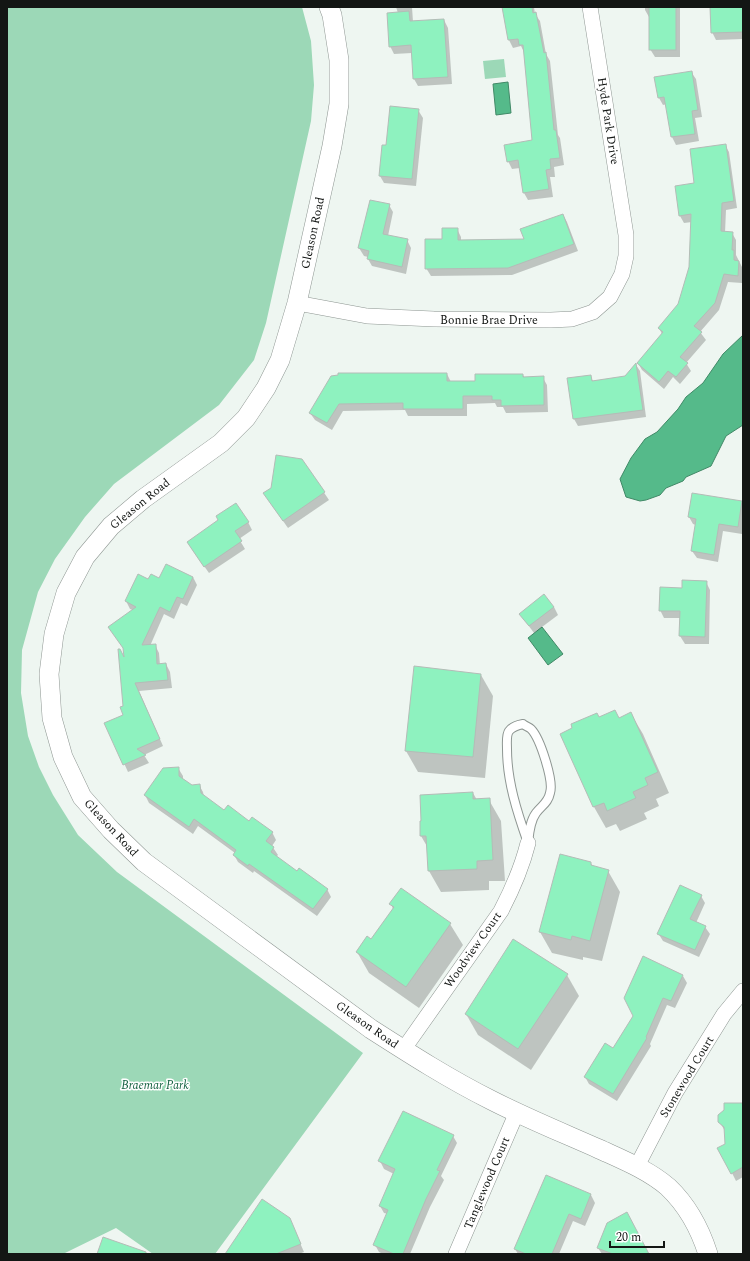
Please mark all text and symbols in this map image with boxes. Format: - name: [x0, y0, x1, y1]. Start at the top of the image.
- street label: Hyde Park Drive: [592, 76, 624, 166]
- street label: Gleason Road: [296, 195, 330, 271]
- street label: Bonnie Brae Drive: [440, 311, 538, 330]
- street label: Gleason Road: [106, 473, 175, 534]
- street label: Gleason Road: [79, 795, 143, 861]
- street label: Woodview Court: [440, 908, 506, 992]
- street label: Gleason Road: [332, 996, 403, 1054]
- street label: Stonewood Court: [655, 1032, 719, 1122]
- park label: Braemar Park: [121, 1076, 189, 1095]
- street label: Tanglewood Court: [459, 1134, 515, 1232]
- scale bar: [610, 1223, 664, 1249]
- text: 20 m: [616, 1228, 641, 1247]

